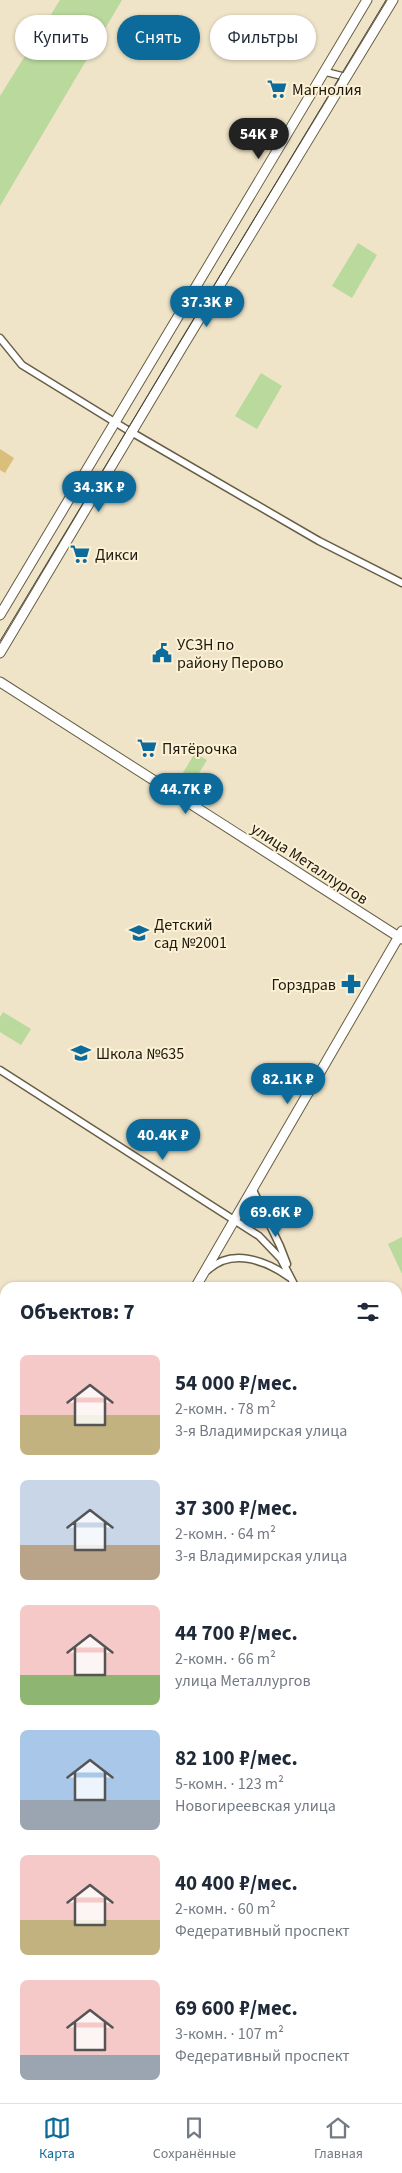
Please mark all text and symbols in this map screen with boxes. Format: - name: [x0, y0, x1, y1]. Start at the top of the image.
- chip: Купить: [15, 15, 107, 60]
- chip: Снять: [117, 15, 200, 60]
- chip: Фильтры: [210, 15, 316, 60]
- supermarket icon: Магнолия: [266, 78, 288, 100]
- place label: Магнолия: [292, 79, 362, 101]
- pin: 54K ₽: [224, 118, 294, 160]
- text: 54K ₽: [240, 123, 278, 145]
- pin: 37.3K ₽: [161, 286, 253, 328]
- text: 37.3K ₽: [181, 291, 233, 313]
- pin: 34.3K ₽: [53, 470, 145, 513]
- text: 34.3K ₽: [73, 476, 125, 498]
- supermarket icon: Дикси: [69, 543, 91, 565]
- place label: Дикси: [95, 544, 138, 566]
- place label: УСЗН по району Перово: [177, 634, 284, 674]
- public building icon: УСЗН по району Перово: [151, 642, 173, 664]
- supermarket icon: Пятёрочка: [136, 737, 158, 759]
- place label: Пятёрочка: [162, 738, 237, 760]
- pin: 44.7K ₽: [140, 772, 232, 815]
- text: 44.7K ₽: [160, 778, 212, 800]
- street label: улица Металлургов: [247, 818, 372, 910]
- place label: Детский сад №2001: [154, 914, 227, 954]
- school or university icon: Детский сад №2001: [128, 922, 150, 944]
- pharmacy icon: Горздрав: [340, 973, 362, 995]
- place label: Горздрав: [272, 974, 336, 996]
- school or university icon: Школа №635: [70, 1042, 92, 1064]
- place label: Школа №635: [96, 1043, 184, 1065]
- pin: 82.1K ₽: [242, 1062, 334, 1105]
- text: 82.1K ₽: [262, 1068, 314, 1090]
- pin: 40.4K ₽: [117, 1118, 209, 1161]
- text: 40.4K ₽: [137, 1124, 189, 1146]
- pin: 69.6K ₽: [230, 1196, 322, 1238]
- text: 69.6K ₽: [250, 1201, 302, 1223]
- text: Объектов: 7: [20, 1297, 135, 1327]
- icon: filters: [354, 1298, 382, 1326]
- text: 54 000 ₽/мес.: [175, 1368, 298, 1398]
- icon: home: [60, 1375, 120, 1435]
- text: 2-комн. · 78 m²: [175, 1398, 276, 1420]
- text: 3-я Владимирская улица: [175, 1420, 347, 1442]
- text: 37 300 ₽/мес.: [175, 1493, 298, 1523]
- icon: home: [60, 1500, 120, 1560]
- text: 2-комн. · 64 m²: [175, 1523, 276, 1545]
- text: 3-я Владимирская улица: [175, 1545, 347, 1567]
- text: 44 700 ₽/мес.: [175, 1618, 298, 1648]
- icon: home: [60, 1625, 120, 1685]
- text: 2-комн. · 66 m²: [175, 1648, 276, 1670]
- text: улица Металлургов: [175, 1670, 311, 1692]
- text: 82 100 ₽/мес.: [175, 1743, 298, 1773]
- icon: home: [60, 1750, 120, 1810]
- text: 5-комн. · 123 m²: [175, 1773, 284, 1795]
- text: Новогиреевская улица: [175, 1795, 336, 1817]
- text: 40 400 ₽/мес.: [175, 1868, 298, 1898]
- icon: home: [60, 1875, 120, 1935]
- text: 2-комн. · 60 m²: [175, 1898, 276, 1920]
- text: Федеративный проспект: [175, 1920, 350, 1942]
- text: 69 600 ₽/мес.: [175, 1993, 298, 2023]
- icon: home: [60, 2000, 120, 2060]
- text: 3-комн. · 107 m²: [175, 2023, 284, 2045]
- text: Федеративный проспект: [175, 2045, 350, 2067]
- tab: Карта: [39, 2114, 75, 2164]
- tab: Сохранённые: [153, 2114, 236, 2164]
- tab: Главная: [314, 2114, 363, 2164]

